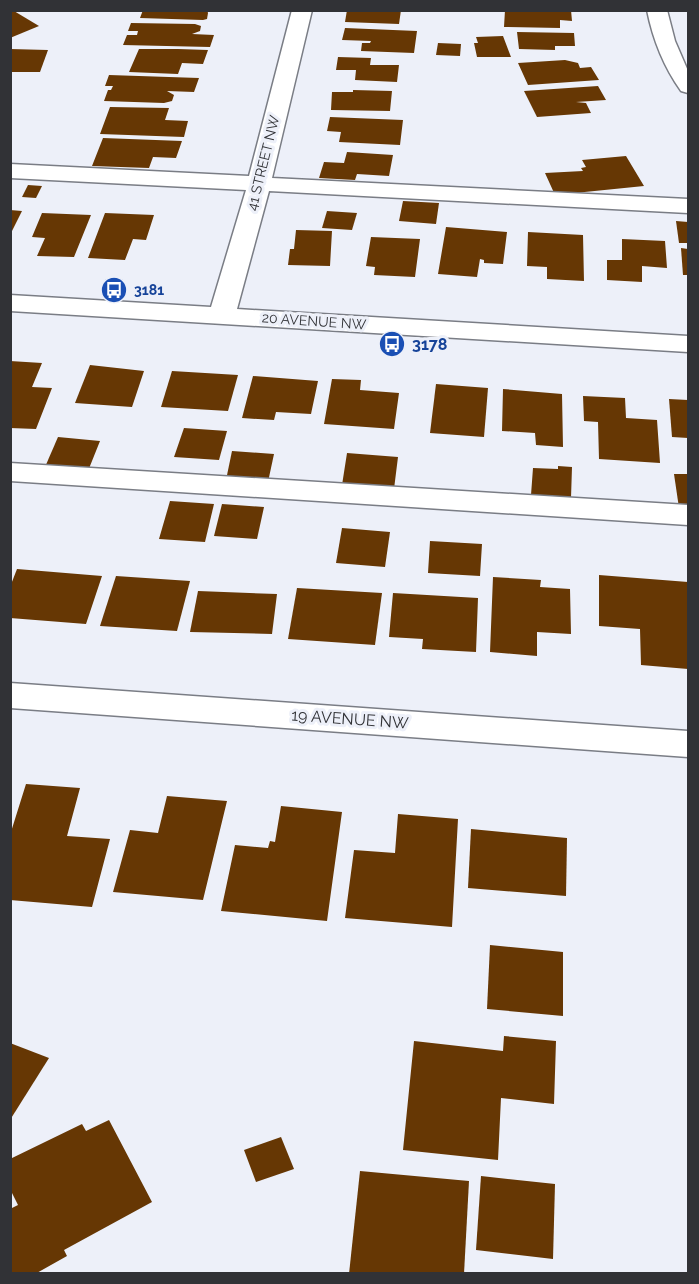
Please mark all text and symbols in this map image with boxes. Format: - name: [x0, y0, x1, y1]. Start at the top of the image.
- street label: 41 STREET NW: [243, 113, 283, 212]
- bus stop icon: 3181: [99, 275, 129, 305]
- place label: 3181: [134, 282, 164, 298]
- street label: 20 AVENUE NW: [261, 309, 367, 333]
- bus stop icon: 3178: [377, 329, 407, 359]
- place label: 3178: [412, 335, 447, 354]
- street label: 19 AVENUE NW: [291, 705, 410, 733]

